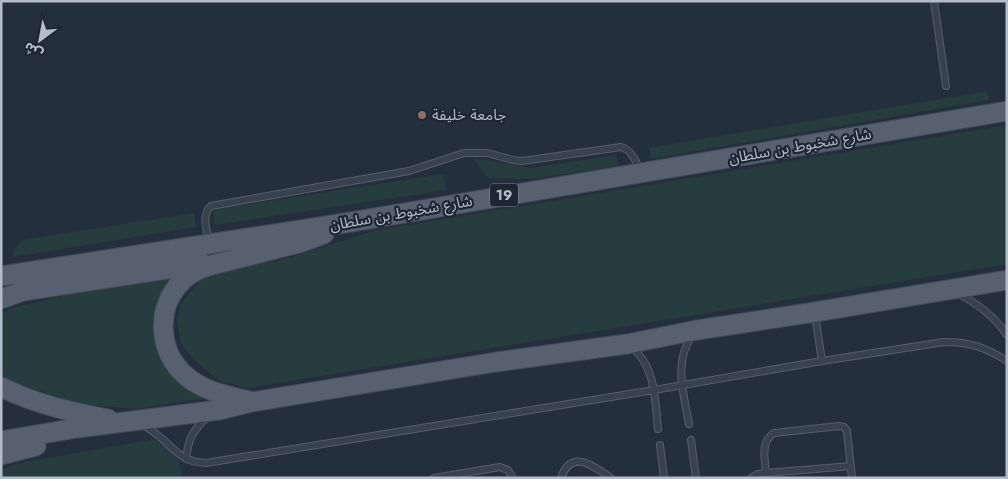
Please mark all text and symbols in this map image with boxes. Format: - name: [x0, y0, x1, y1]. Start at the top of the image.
- north arrow: [15, 15, 65, 65]
- text: ش: [20, 37, 47, 65]
- place label: جامعة خليفة: [432, 104, 506, 126]
- marker: جامعة خليفة: [416, 109, 428, 121]
- street label: شارع شخبوط بن سلطان: [727, 123, 874, 170]
- road number: 19: [490, 184, 518, 206]
- street label: شارع شخبوط بن سلطان: [328, 190, 475, 237]

